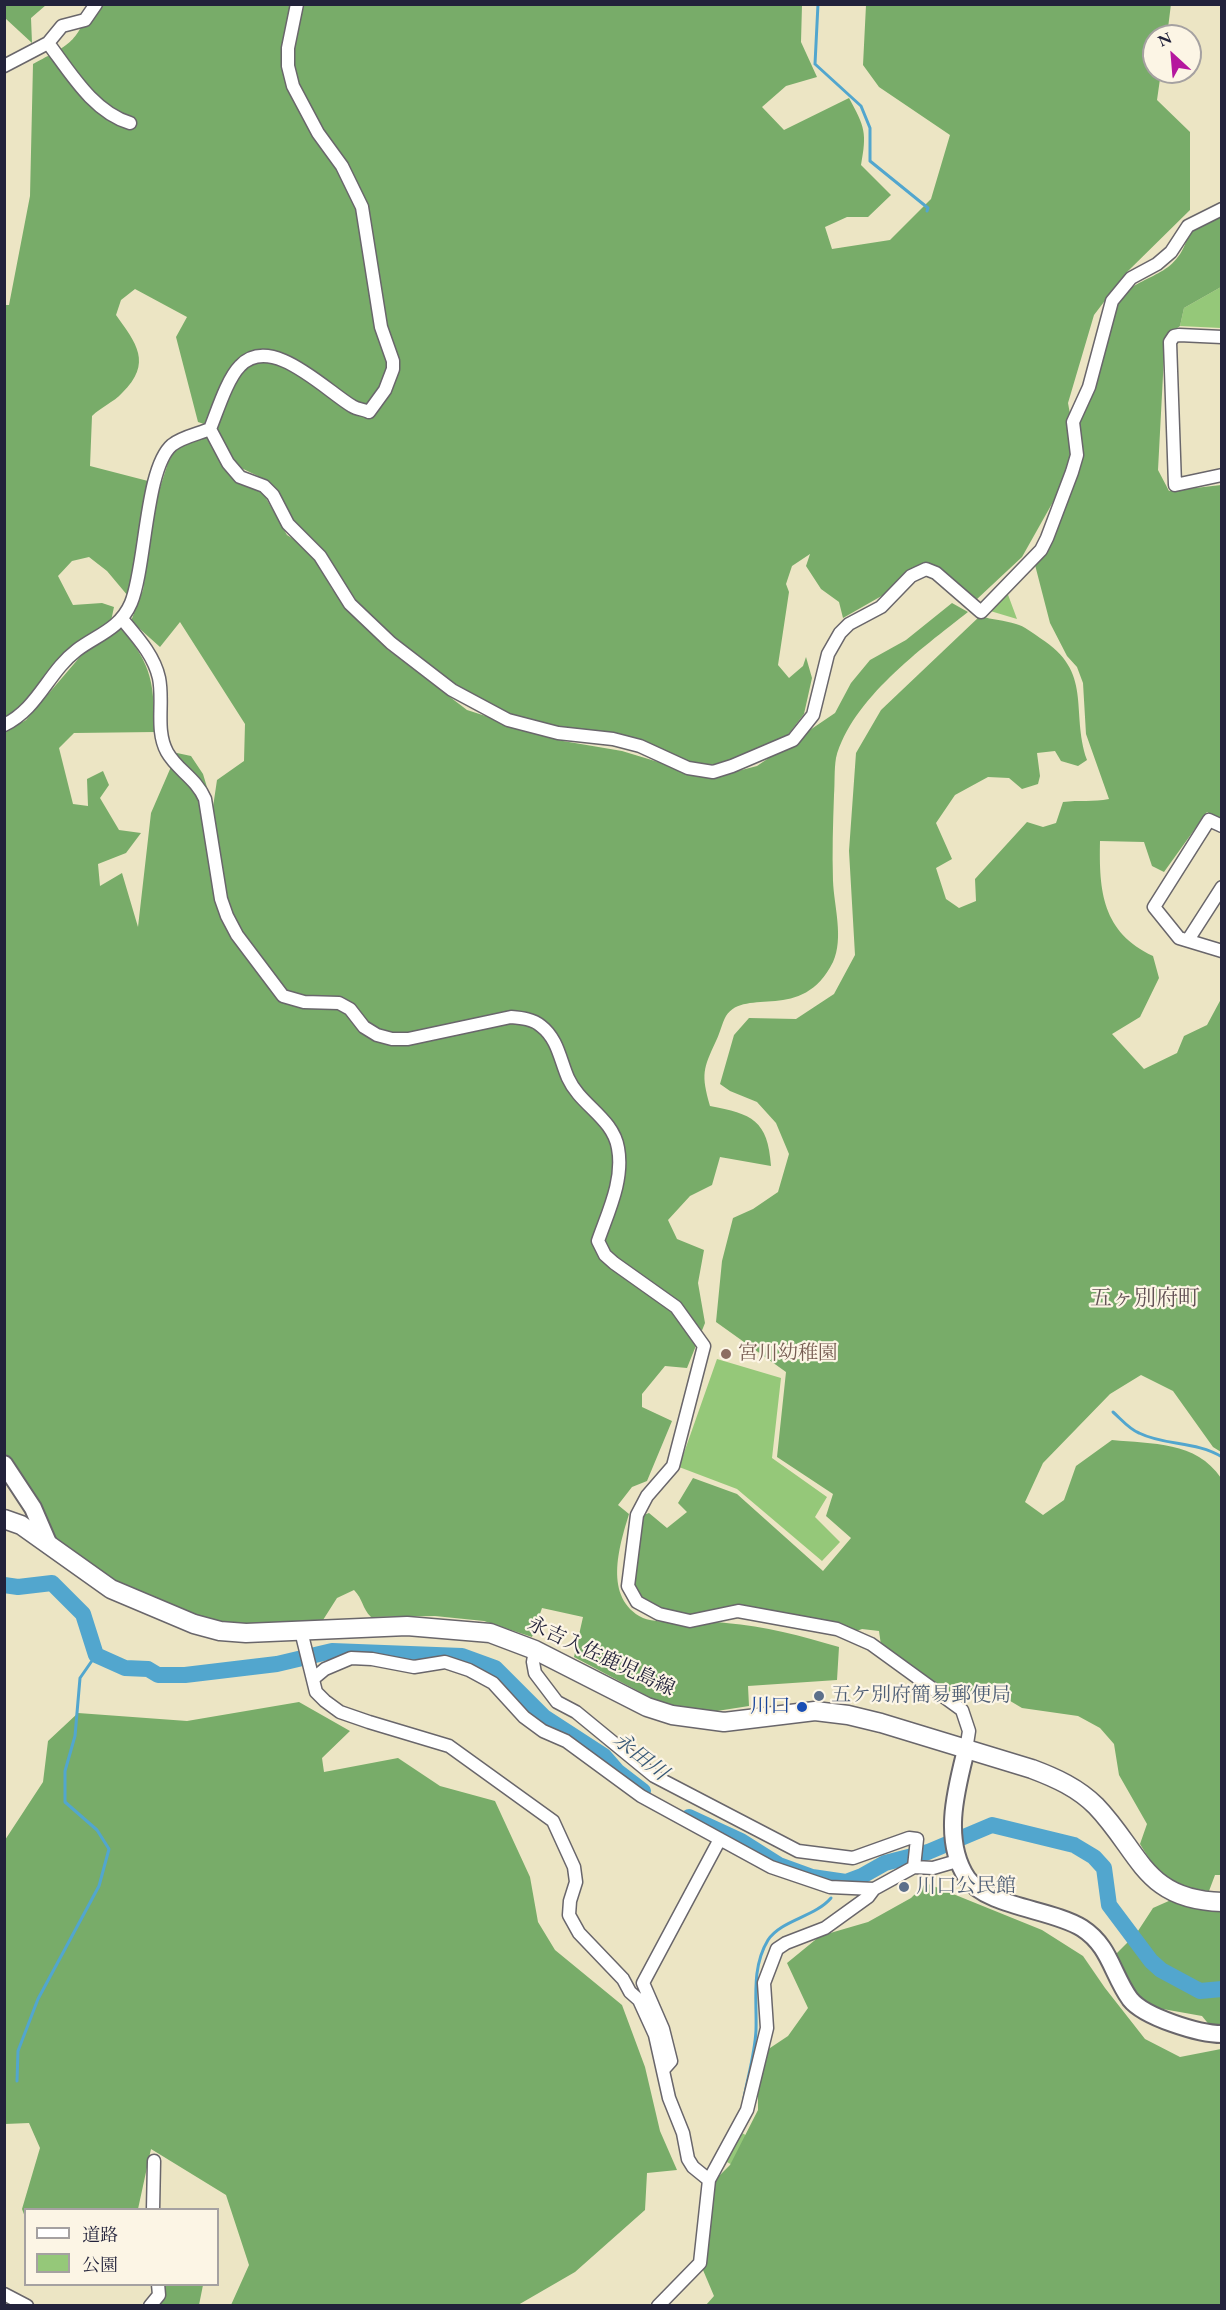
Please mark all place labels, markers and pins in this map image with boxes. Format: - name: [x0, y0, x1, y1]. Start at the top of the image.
- place label: 宮川幼稚園: [738, 1342, 838, 1366]
- marker: 宮川幼稚園: [719, 1347, 733, 1361]
- place label: 五ケ別府簡易郵便局: [831, 1684, 1011, 1708]
- marker: 五ケ別府簡易郵便局: [812, 1689, 826, 1703]
- place label: 川口: [750, 1695, 790, 1719]
- marker: 川口: [795, 1700, 809, 1714]
- place label: 川口公民館: [916, 1875, 1016, 1899]
- marker: 川口公民館: [897, 1880, 911, 1894]

